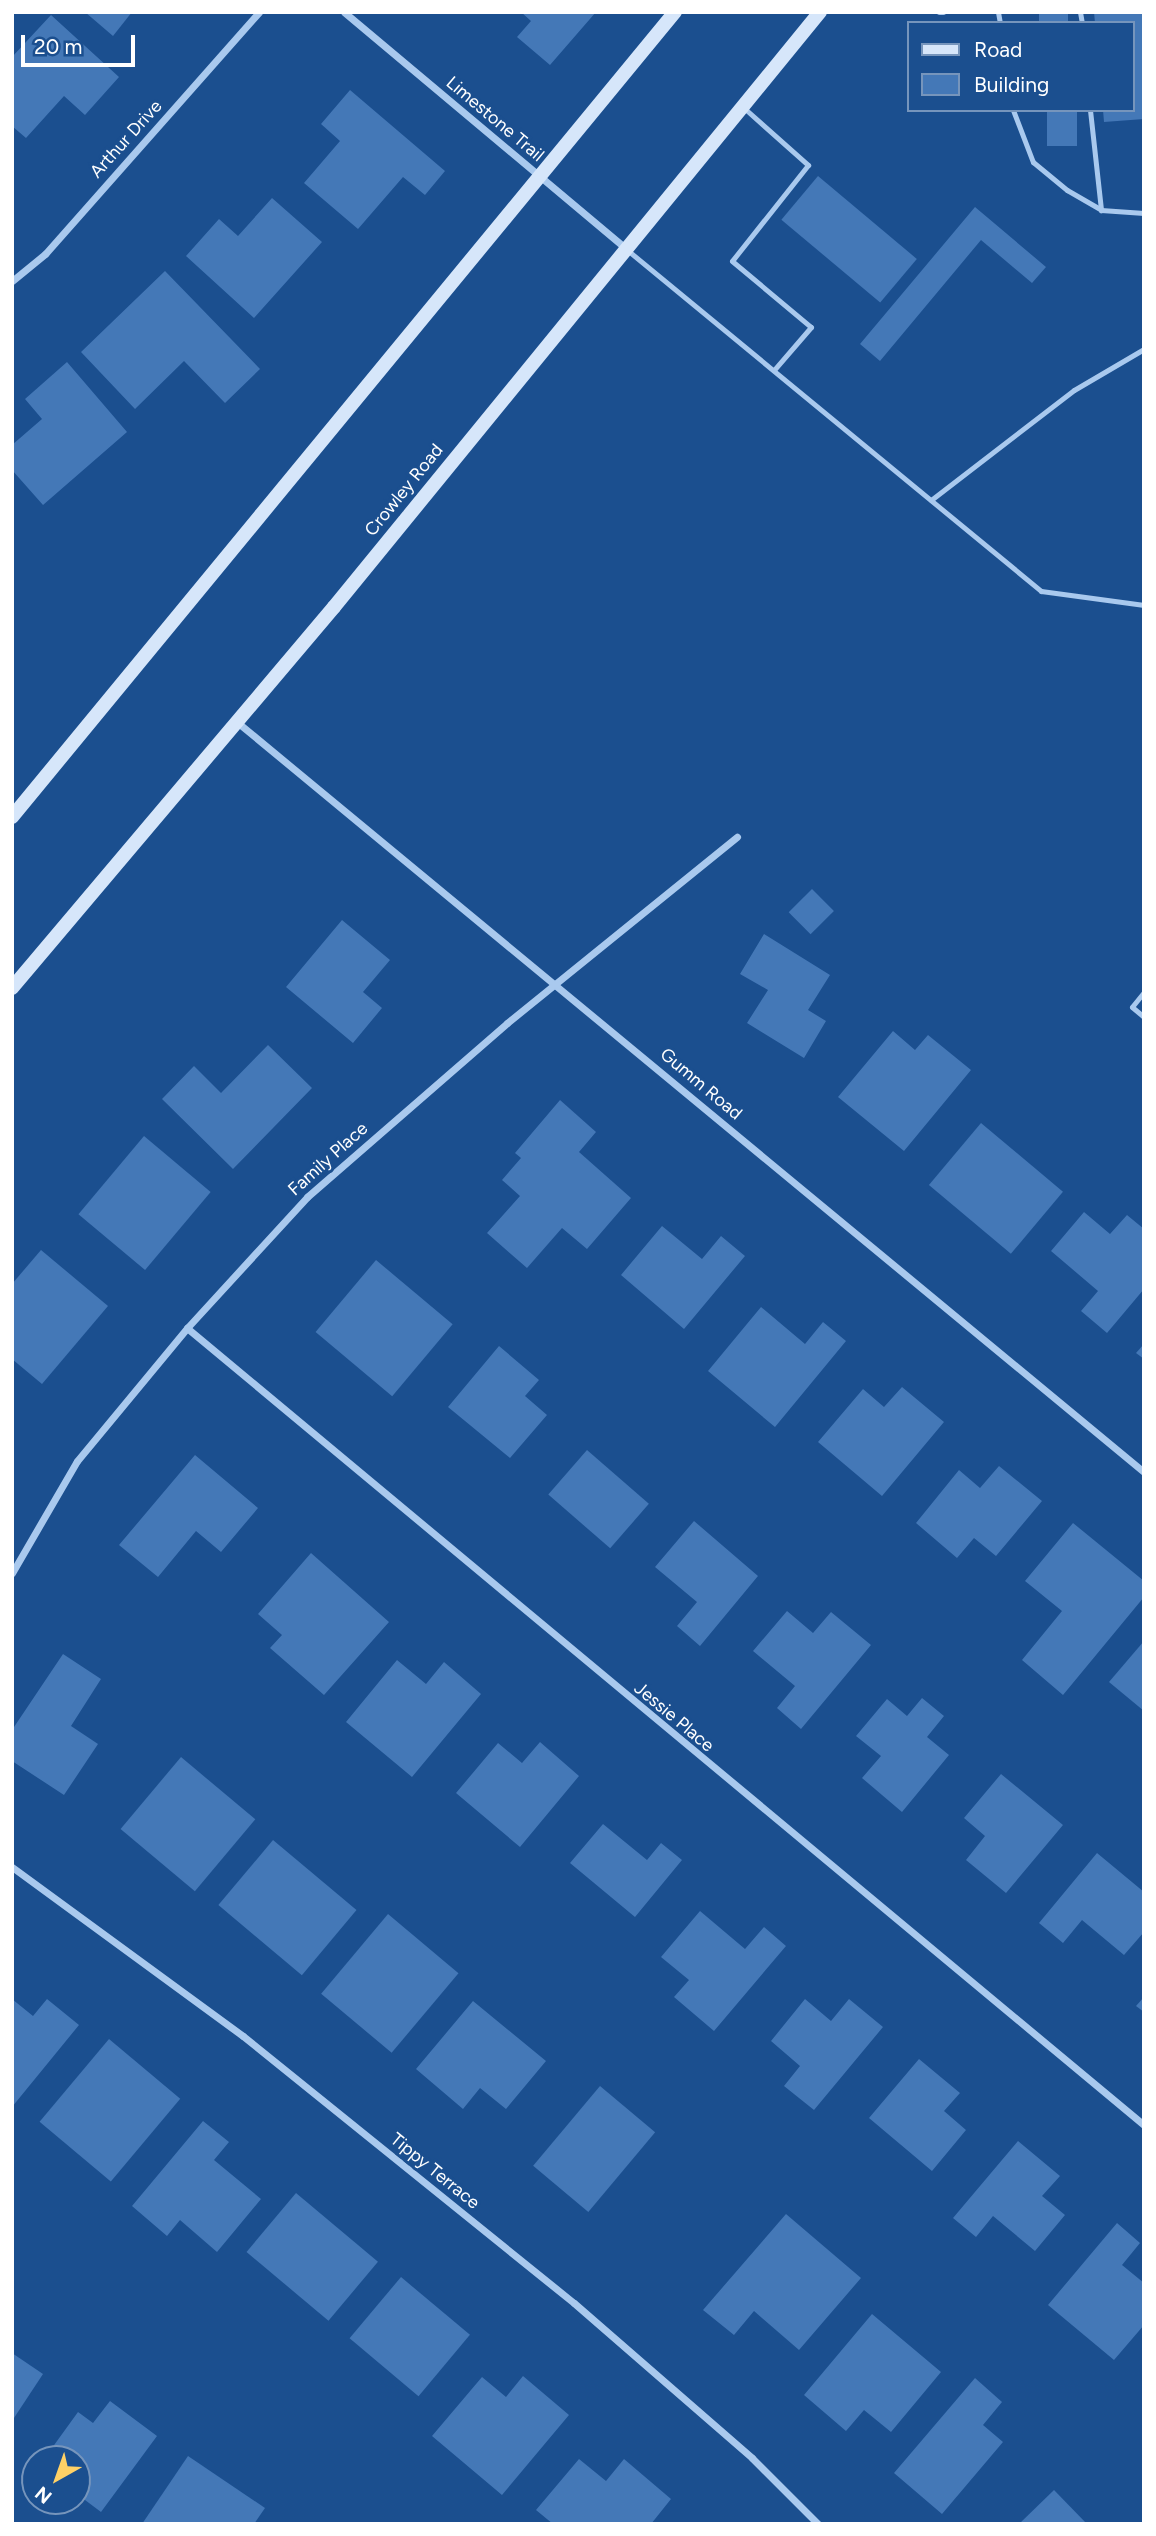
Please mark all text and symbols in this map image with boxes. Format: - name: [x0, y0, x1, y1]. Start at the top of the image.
- scale bar: [24, 21, 138, 65]
- legend: [908, 21, 1135, 112]
- text: 20 m: [34, 34, 82, 59]
- text: Road: [974, 37, 1022, 62]
- street label: Limestone Trail: [442, 72, 548, 166]
- text: Building: [974, 72, 1049, 97]
- street label: Arthur Drive: [85, 96, 167, 182]
- street label: Crowley Road: [360, 440, 448, 540]
- street label: Gumm Road: [656, 1044, 746, 1124]
- street label: Family Place: [284, 1118, 372, 1200]
- street label: Jessie Place: [630, 1677, 718, 1757]
- street label: Tippy Terrace: [386, 2128, 484, 2214]
- north arrow: [21, 2445, 91, 2515]
- text: N: [30, 2481, 56, 2508]

